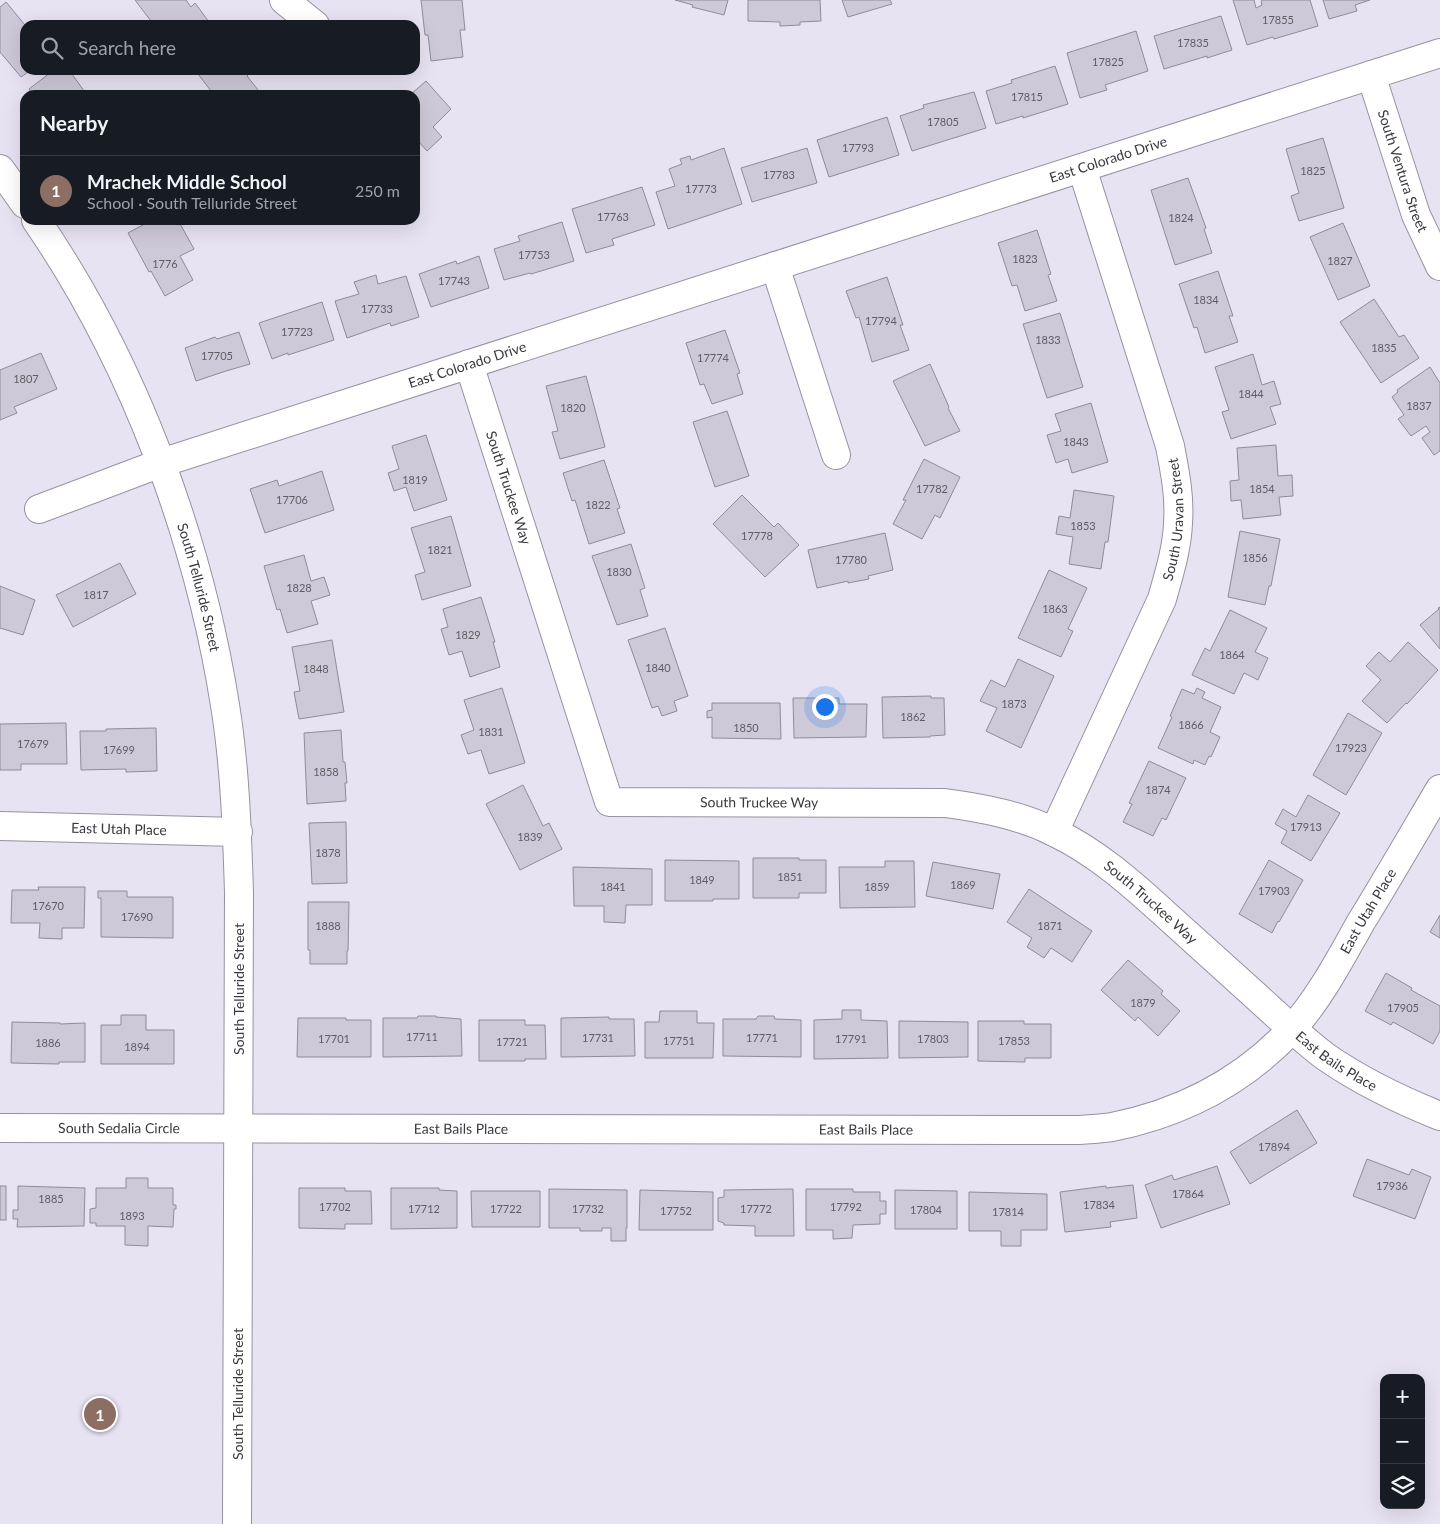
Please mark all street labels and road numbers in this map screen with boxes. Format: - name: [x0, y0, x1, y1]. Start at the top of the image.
- street label: South Ventura Street: [1375, 107, 1432, 235]
- street label: East Colorado Drive: [1047, 132, 1169, 186]
- street label: East Colorado Drive: [406, 337, 528, 391]
- street label: South Truckee Way: [483, 429, 535, 547]
- street label: South Uravan Street: [1159, 457, 1187, 583]
- street label: South Telluride Street: [174, 521, 224, 653]
- street label: South Truckee Way: [700, 793, 819, 811]
- street label: East Utah Place: [71, 819, 167, 838]
- street label: South Truckee Way: [1101, 857, 1202, 948]
- street label: East Utah Place: [1336, 865, 1399, 956]
- street label: South Telluride Street: [230, 923, 247, 1055]
- street label: East Bails Place: [1293, 1027, 1380, 1094]
- street label: South Sedalia Circle: [58, 1119, 180, 1136]
- street label: East Bails Place: [414, 1120, 508, 1137]
- street label: East Bails Place: [819, 1121, 913, 1138]
- street label: South Telluride Street: [229, 1328, 246, 1460]

